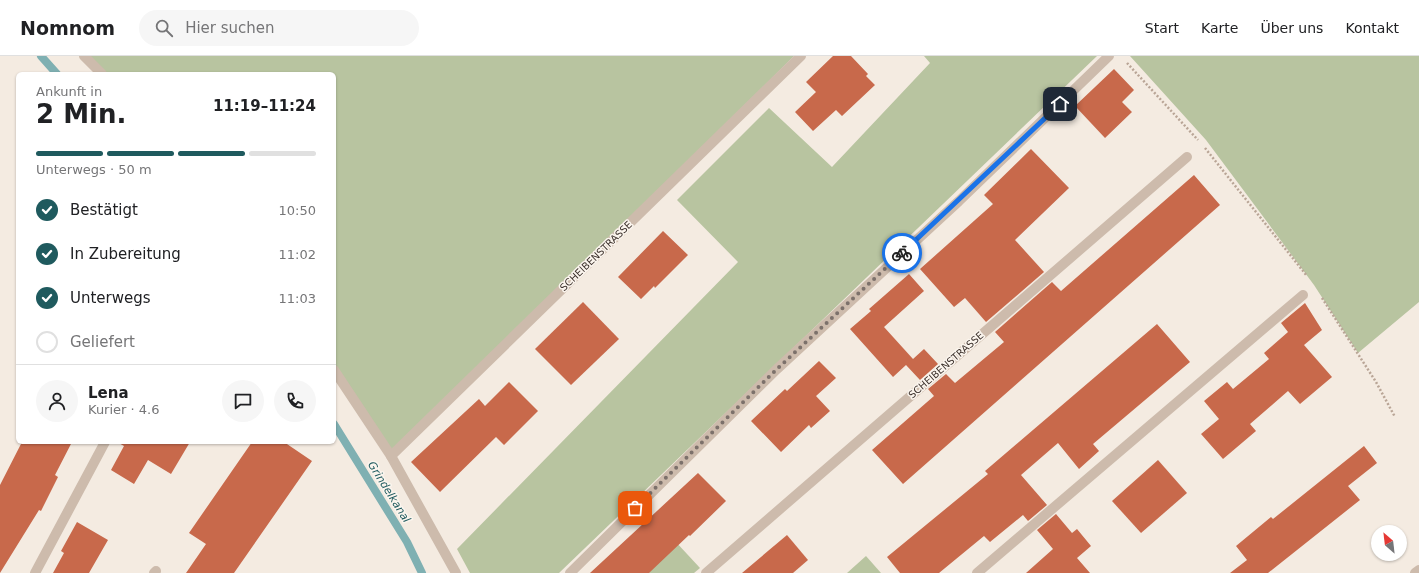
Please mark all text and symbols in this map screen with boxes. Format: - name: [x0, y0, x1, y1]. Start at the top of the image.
- search box: [139, 10, 419, 46]
- text: Nomnom: [20, 17, 115, 39]
- icon: search: [153, 17, 175, 39]
- text: Hier suchen: [185, 19, 275, 37]
- text: Start: [1145, 20, 1179, 36]
- text: Karte: [1201, 20, 1238, 36]
- text: Über uns: [1260, 20, 1323, 36]
- text: Kontakt: [1345, 20, 1399, 36]
- text: Ankunft in: [36, 84, 102, 99]
- pin: [1043, 87, 1077, 121]
- icon: home: [1049, 93, 1071, 115]
- text: 11:19–11:24: [213, 97, 316, 115]
- text: 2 Min.: [36, 99, 126, 129]
- text: Unterwegs · 50 m: [36, 162, 152, 177]
- icon: check: [36, 199, 58, 221]
- text: Bestätigt: [70, 201, 138, 219]
- text: 10:50: [279, 203, 316, 218]
- street label: SCHEIBENSTRASSE: [558, 219, 634, 293]
- courier: [882, 233, 922, 273]
- icon: bike: [891, 242, 913, 264]
- icon: check: [36, 243, 58, 265]
- text: In Zubereitung: [70, 245, 181, 263]
- text: 11:02: [279, 247, 316, 262]
- icon: check: [36, 287, 58, 309]
- text: Unterwegs: [70, 289, 151, 307]
- text: 11:03: [279, 291, 316, 306]
- street label: SCHEIBENSTRASSE: [906, 329, 986, 401]
- text: Geliefert: [70, 333, 135, 351]
- button: person: [36, 380, 78, 422]
- button: chat: [222, 380, 264, 422]
- button: phone: [274, 380, 316, 422]
- text: Lena: [88, 384, 129, 402]
- text: Kurier · 4.6: [88, 402, 160, 417]
- water label: Grindelkanal: [365, 459, 413, 525]
- pin: [618, 491, 652, 525]
- icon: bag: [624, 497, 646, 519]
- north arrow: [1371, 525, 1407, 561]
- map controls: [1371, 525, 1407, 561]

